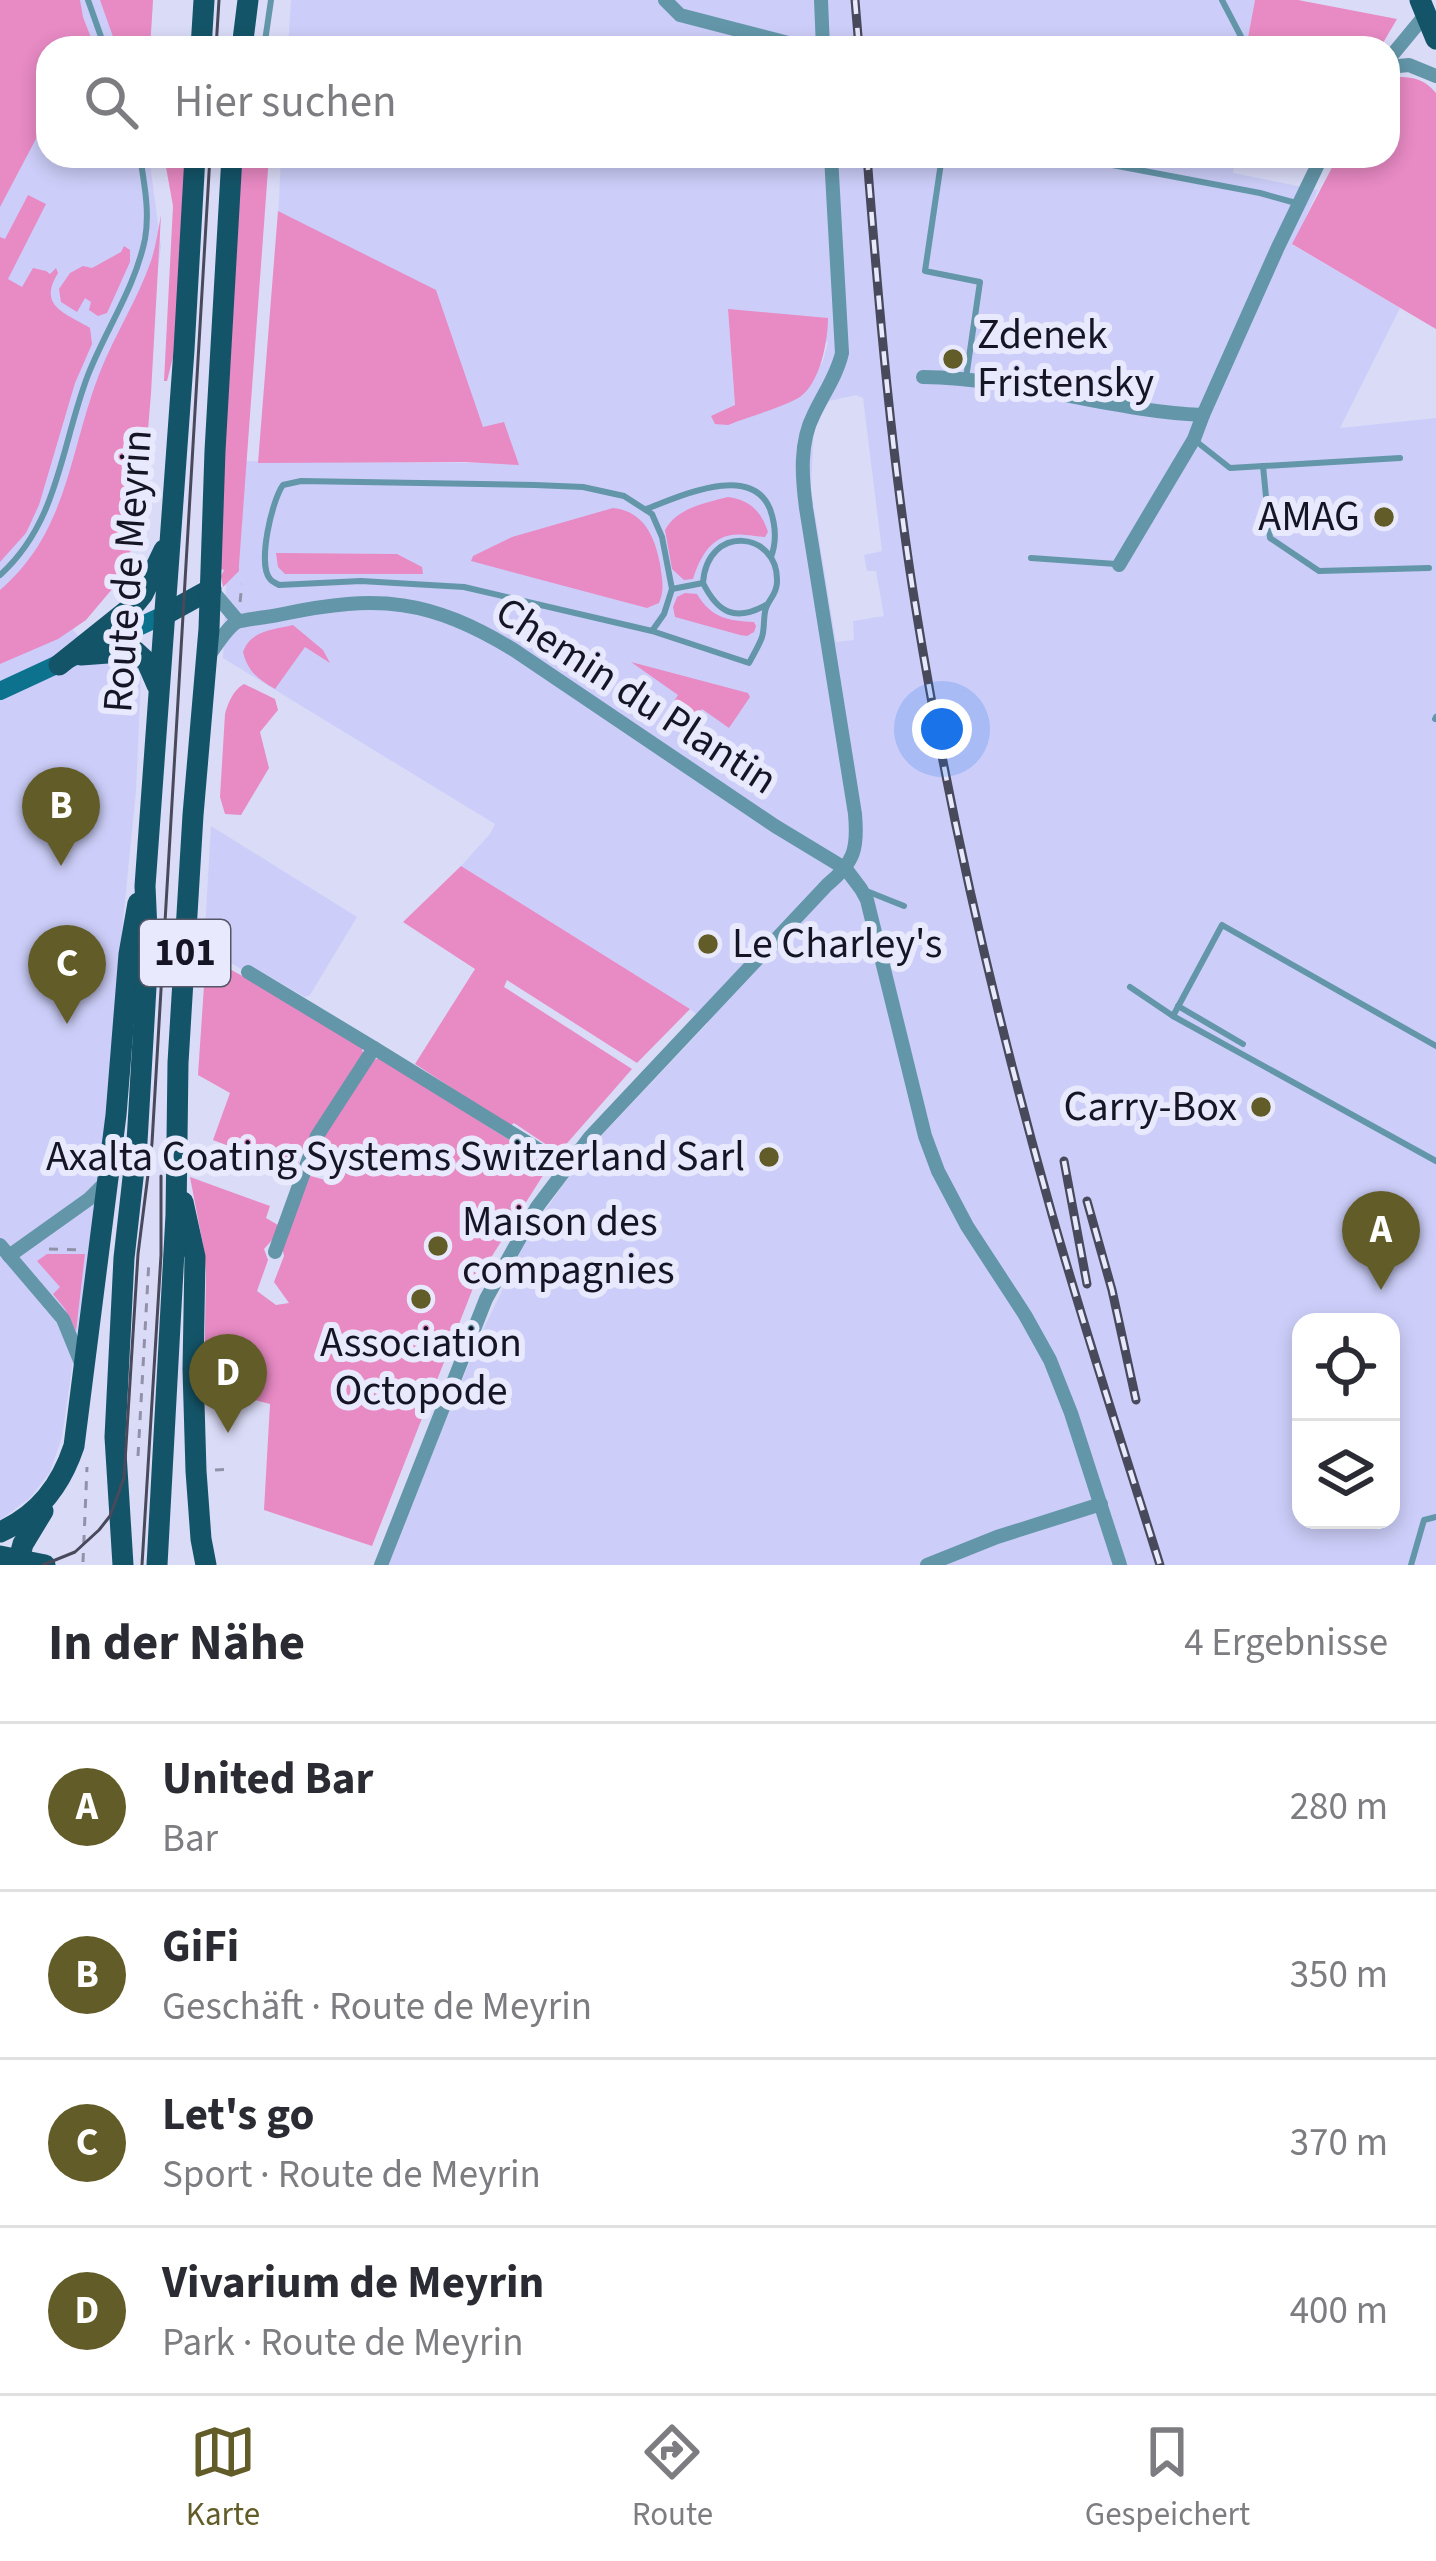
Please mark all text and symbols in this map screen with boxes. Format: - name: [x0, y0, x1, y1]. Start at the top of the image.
- search box: [36, 36, 1400, 168]
- icon: search: [78, 69, 144, 135]
- text: Hier suchen: [174, 70, 397, 134]
- place label: Zdenek Fristensky: [977, 305, 1154, 413]
- marker: Zdenek Fristensky: [940, 346, 966, 372]
- street label: Route de Meyrin: [88, 427, 168, 715]
- place label: AMAG: [1258, 487, 1360, 547]
- marker: AMAG: [1371, 504, 1397, 530]
- street label: Chemin du Plantin: [483, 582, 789, 810]
- your location: [912, 699, 972, 759]
- pin: B: [22, 767, 100, 866]
- place label: Le Charley's: [732, 914, 942, 974]
- road number: 101: [140, 920, 230, 986]
- pin: C: [28, 925, 106, 1024]
- marker: Le Charley's: [695, 931, 721, 957]
- place label: Carry-Box: [1064, 1077, 1237, 1137]
- marker: Carry-Box: [1248, 1094, 1274, 1120]
- place label: Axalta Coating Systems Switzerland Sarl: [46, 1127, 745, 1187]
- marker: Axalta Coating Systems Switzerland Sarl: [756, 1144, 782, 1170]
- pin: A: [1342, 1191, 1420, 1290]
- place label: Maison des compagnies: [462, 1192, 675, 1300]
- marker: Maison des compagnies: [425, 1233, 451, 1259]
- marker: Association Octopode: [408, 1286, 434, 1312]
- place label: Association Octopode: [320, 1313, 522, 1421]
- map controls: [1292, 1313, 1400, 1529]
- button: locate: [1292, 1313, 1400, 1421]
- pin: D: [189, 1334, 267, 1433]
- button: layers: [1292, 1421, 1400, 1529]
- text: In der Nähe: [48, 1607, 305, 1679]
- text: 4 Ergebnisse: [1184, 1615, 1388, 1671]
- text: United Bar: [162, 1747, 373, 1811]
- text: A: [76, 1779, 98, 1835]
- text: 280 m: [1290, 1779, 1388, 1835]
- text: Bar: [162, 1811, 218, 1867]
- text: GiFi: [162, 1915, 239, 1979]
- text: B: [75, 1947, 99, 2003]
- text: 350 m: [1290, 1947, 1388, 2003]
- text: Geschäft · Route de Meyrin: [162, 1979, 592, 2035]
- text: Let's go: [162, 2083, 315, 2147]
- text: C: [76, 2115, 98, 2171]
- text: 370 m: [1290, 2115, 1388, 2171]
- text: Sport · Route de Meyrin: [162, 2147, 541, 2203]
- text: Vivarium de Meyrin: [162, 2251, 544, 2315]
- text: D: [75, 2283, 99, 2339]
- text: 400 m: [1290, 2283, 1388, 2339]
- text: Park · Route de Meyrin: [162, 2315, 524, 2371]
- tab: Karte: [186, 2419, 260, 2538]
- tab: Route: [632, 2419, 713, 2538]
- tab: Gespeichert: [1085, 2419, 1250, 2538]

